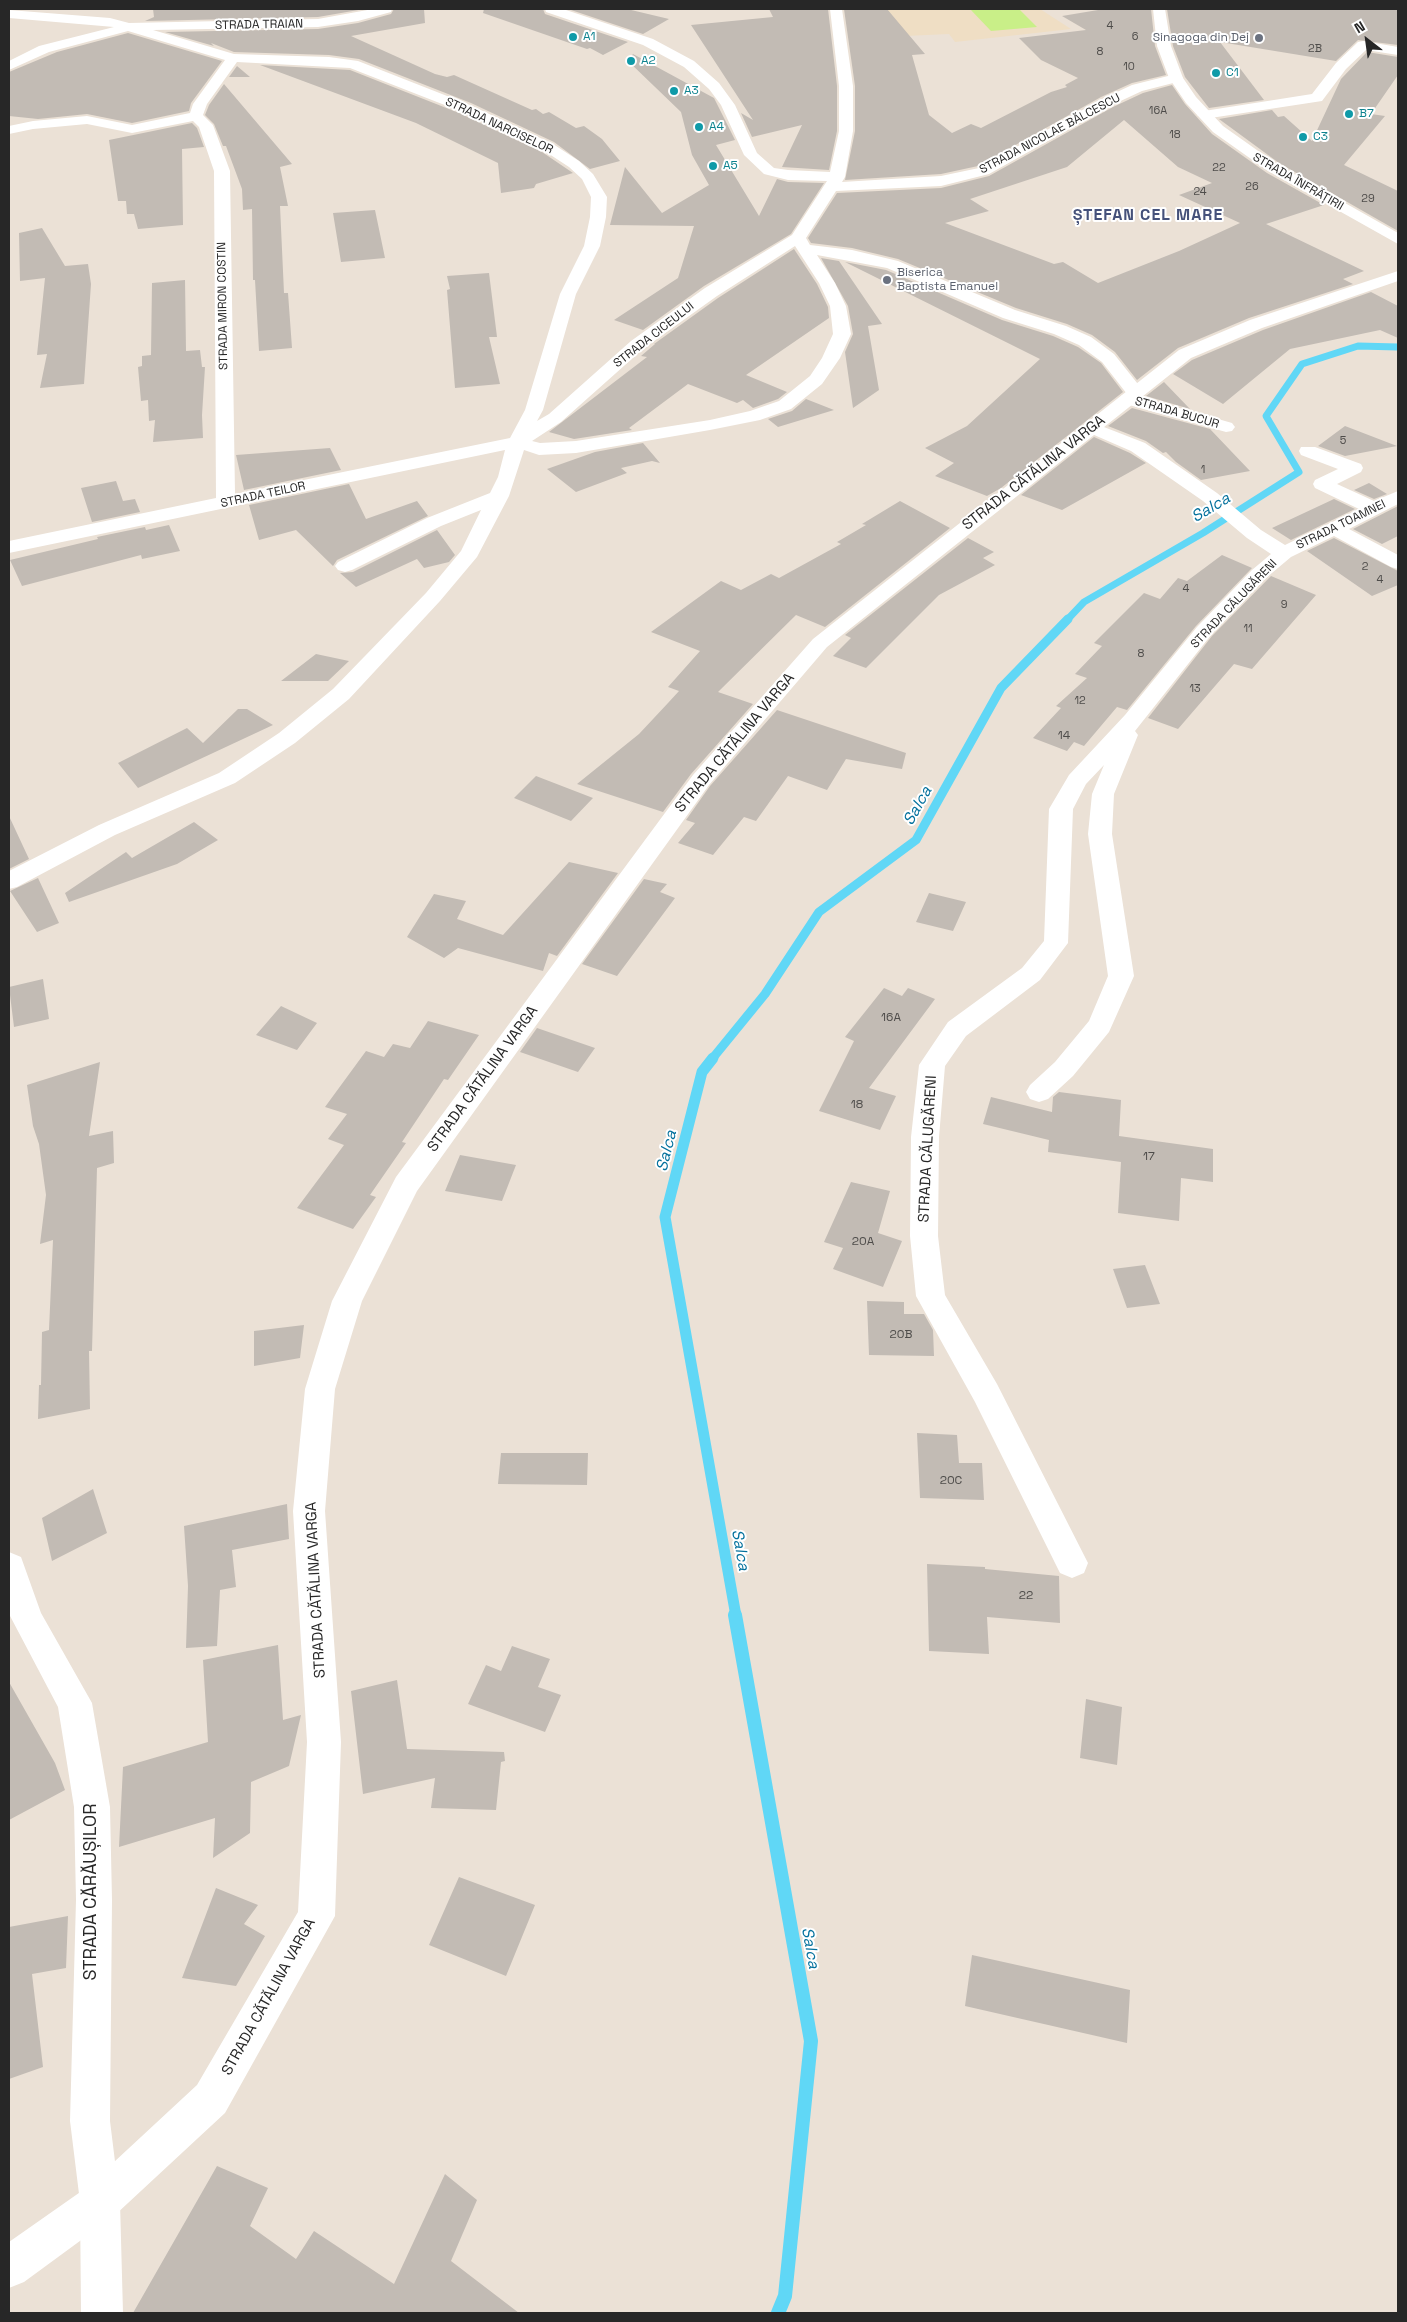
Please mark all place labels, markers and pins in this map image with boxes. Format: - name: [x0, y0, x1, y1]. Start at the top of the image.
- place label: A1: [583, 30, 596, 44]
- marker: A1: [567, 31, 579, 43]
- place label: Sinagoga din Dej: [1153, 31, 1249, 45]
- marker: Sinagoga din Dej: [1253, 32, 1265, 44]
- place label: A2: [641, 54, 656, 68]
- marker: A2: [625, 55, 637, 67]
- place label: C1: [1226, 66, 1239, 80]
- marker: C1: [1210, 67, 1222, 79]
- place label: A3: [684, 84, 699, 98]
- marker: A3: [668, 85, 680, 97]
- place label: B7: [1359, 107, 1374, 121]
- marker: B7: [1343, 108, 1355, 120]
- place label: A4: [709, 120, 724, 134]
- marker: A4: [693, 121, 705, 133]
- place label: C3: [1313, 130, 1328, 144]
- marker: C3: [1297, 131, 1309, 143]
- place label: A5: [723, 159, 738, 173]
- marker: A5: [707, 160, 719, 172]
- place label: Biserica Baptista Emanuel: [897, 266, 998, 294]
- marker: Biserica Baptista Emanuel: [881, 274, 893, 286]

